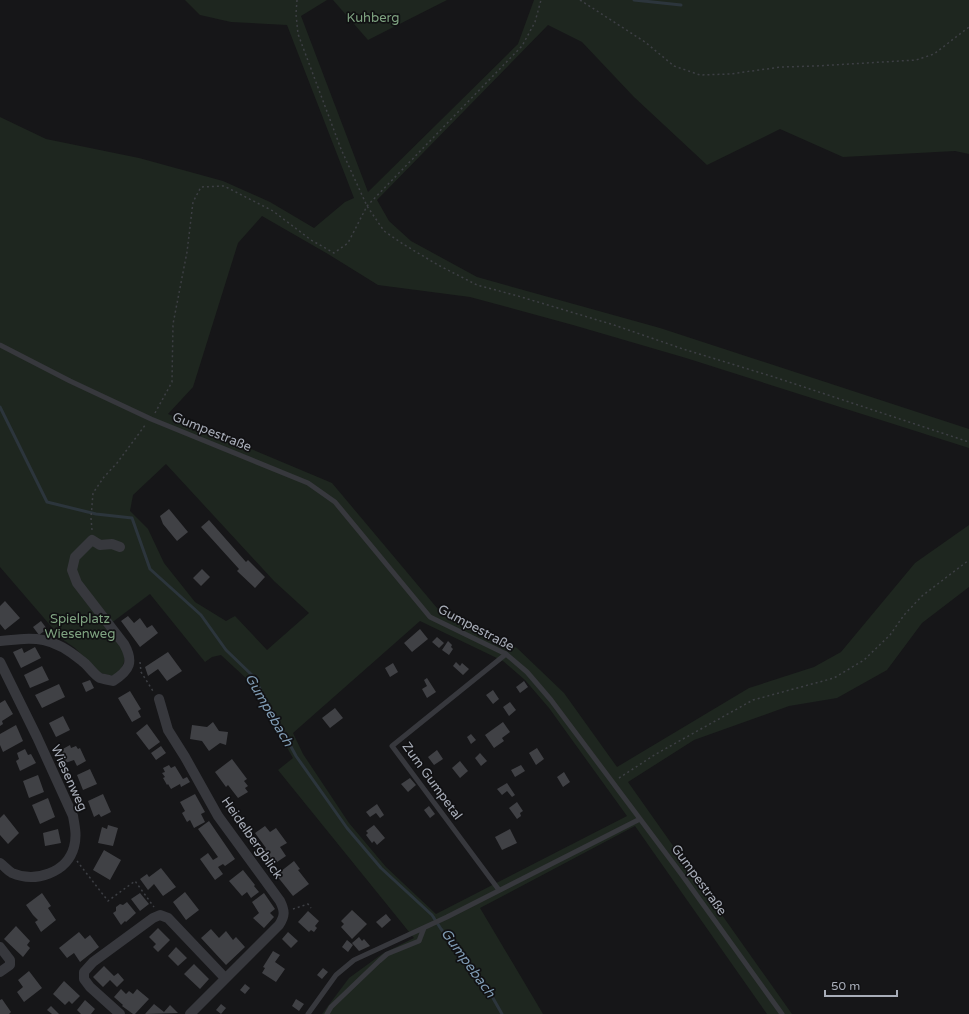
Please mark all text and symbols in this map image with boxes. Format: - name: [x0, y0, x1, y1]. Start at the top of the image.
- park label: Kuhberg: [346, 10, 400, 26]
- street label: Gumpestraße: [170, 409, 254, 455]
- street label: Gumpestraße: [435, 601, 517, 655]
- park label: Spielplatz Wiesenweg: [45, 611, 115, 642]
- water label: Gumpebach: [241, 670, 297, 750]
- street label: Zum Gumpetal: [398, 739, 466, 823]
- street label: Wiesenweg: [47, 742, 91, 814]
- street label: Heidelbergblick: [218, 794, 286, 882]
- street label: Gumpestraße: [668, 841, 730, 919]
- water label: Gumpebach: [437, 925, 499, 1001]
- scale bar: [825, 972, 897, 998]
- text: 50 m: [831, 979, 860, 993]

